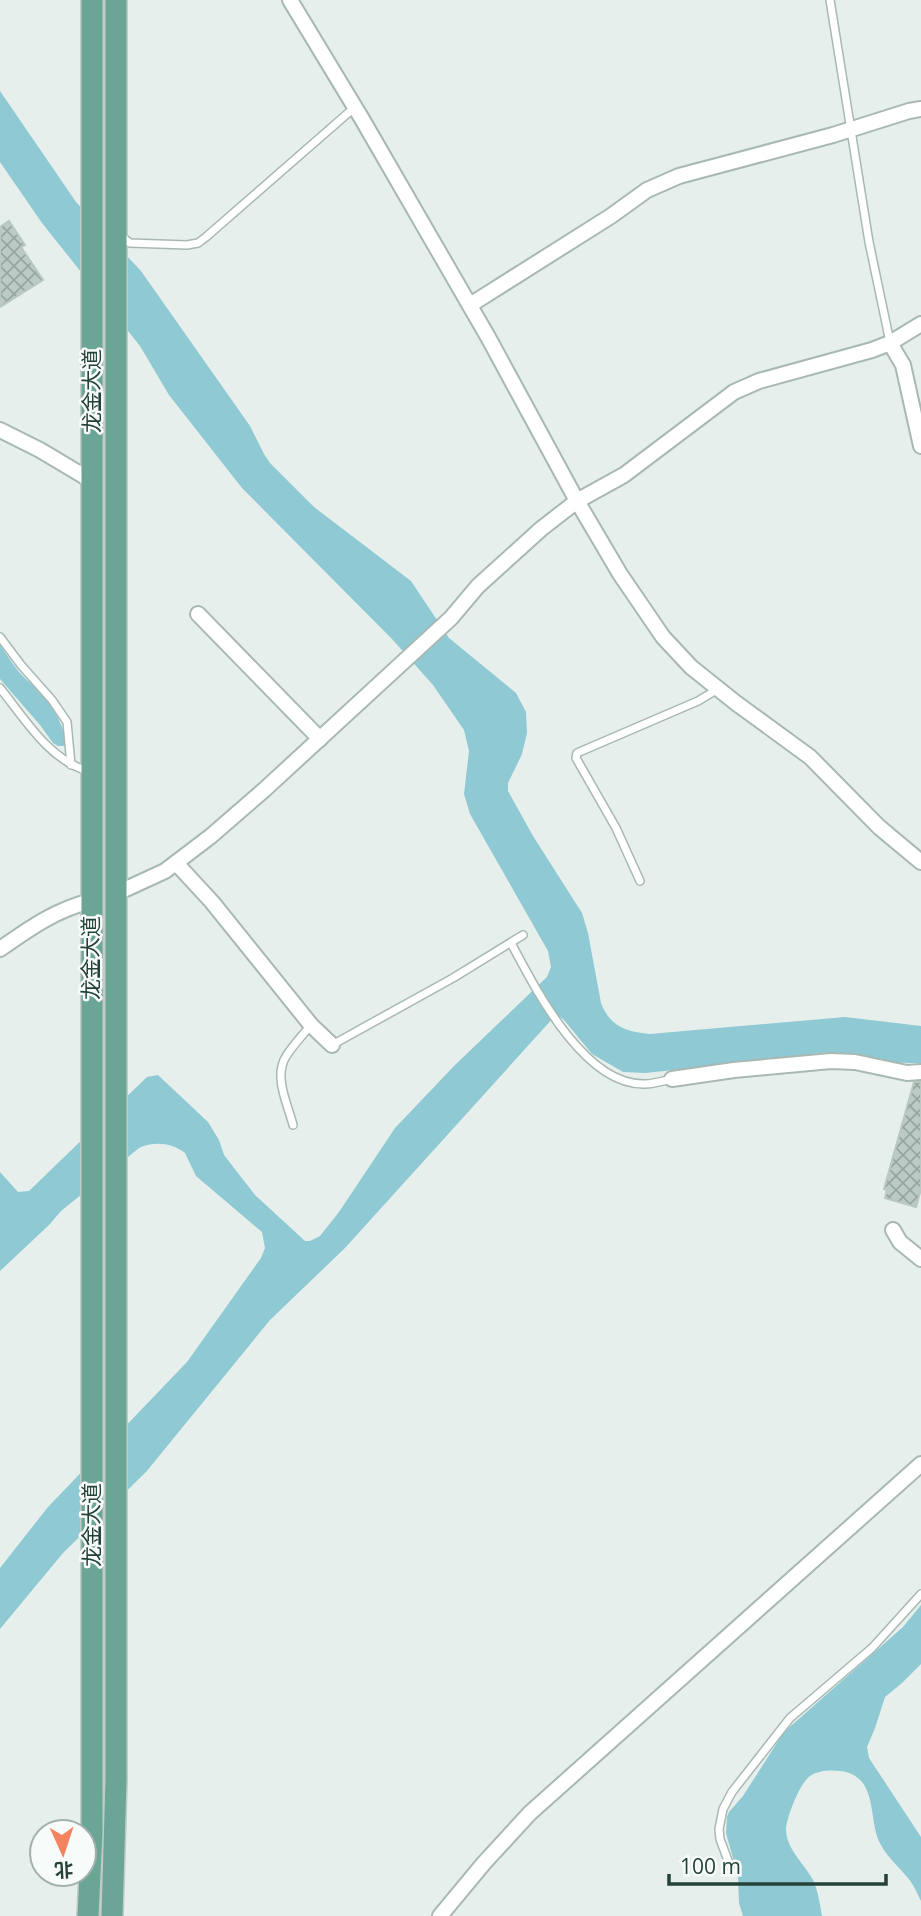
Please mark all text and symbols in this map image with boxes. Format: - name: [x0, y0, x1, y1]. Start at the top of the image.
- street label: 龙金大道: [77, 349, 105, 433]
- street label: 龙金大道: [76, 916, 104, 1000]
- street label: 龙金大道: [77, 1483, 105, 1567]
- north arrow: [28, 1818, 98, 1888]
- scale bar: [669, 1842, 886, 1886]
- text: 100 m: [680, 1852, 741, 1880]
- text: 北: [54, 1856, 74, 1883]

